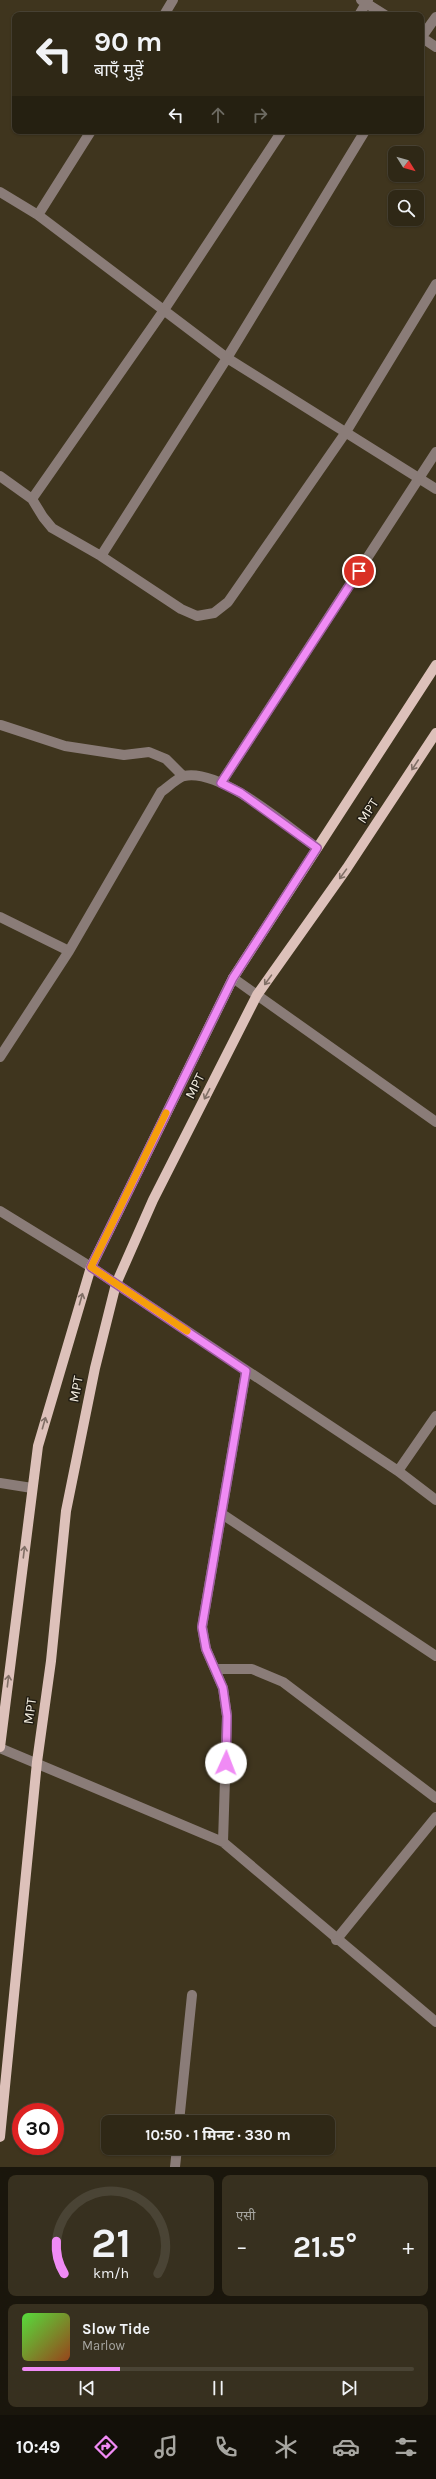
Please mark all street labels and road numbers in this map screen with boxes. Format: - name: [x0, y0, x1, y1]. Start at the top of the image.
- street label: MPT: [354, 795, 382, 827]
- street label: MPT: [181, 1070, 209, 1102]
- street label: MPT: [65, 1374, 87, 1404]
- street label: MPT: [20, 1697, 40, 1725]

